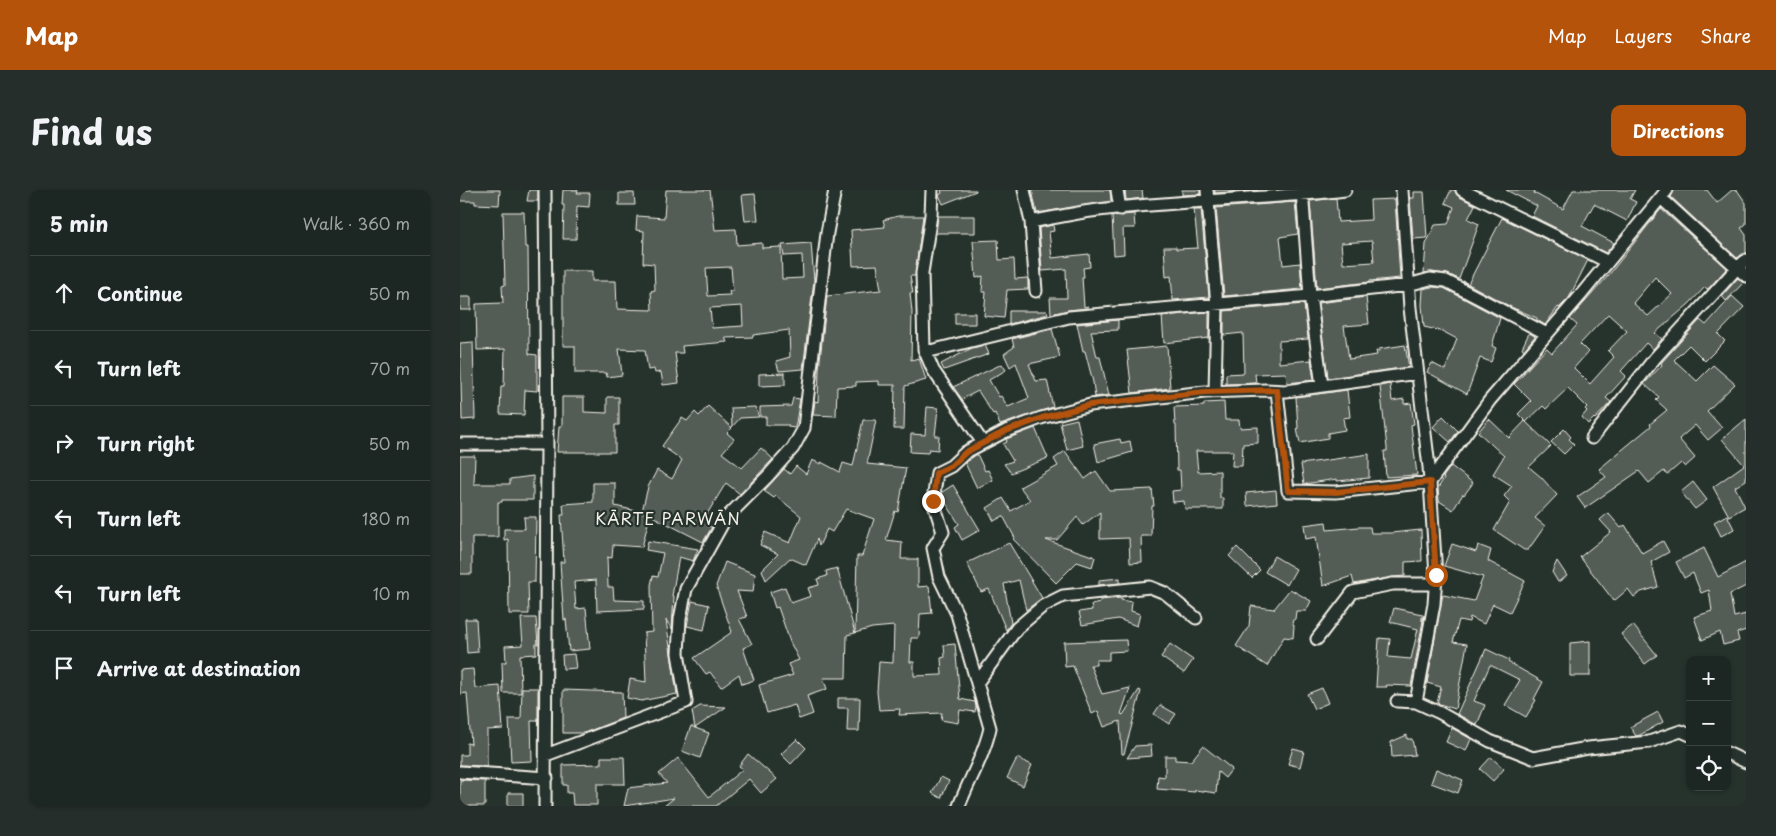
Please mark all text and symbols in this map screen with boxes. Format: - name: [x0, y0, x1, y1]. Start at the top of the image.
- text: Map: [25, 17, 78, 53]
- text: Map: [1548, 22, 1587, 49]
- text: Layers: [1615, 22, 1672, 49]
- text: Share: [1700, 22, 1751, 49]
- text: Find us: [30, 104, 152, 157]
- button: Directions: [1611, 105, 1746, 156]
- text: 5 min: [50, 207, 108, 239]
- text: Walk · 360 m: [303, 211, 410, 235]
- icon: ahead: [50, 279, 78, 307]
- text: Continue: [97, 279, 183, 307]
- text: 50 m: [369, 281, 410, 305]
- icon: left: [50, 354, 78, 382]
- text: Turn left: [97, 354, 181, 382]
- text: 70 m: [370, 356, 410, 380]
- icon: right: [50, 429, 78, 457]
- text: Turn right: [97, 429, 195, 457]
- text: 50 m: [369, 431, 410, 455]
- route end: [922, 490, 945, 513]
- icon: left: [50, 504, 78, 532]
- text: Turn left: [97, 504, 181, 532]
- text: 180 m: [362, 506, 410, 530]
- district label: KĀRTE PARWĀN: [595, 506, 741, 530]
- route start: [1425, 564, 1448, 587]
- icon: left: [50, 579, 78, 607]
- text: Turn left: [97, 579, 181, 607]
- text: 10 m: [373, 581, 410, 605]
- icon: arrive: [50, 654, 78, 682]
- text: Arrive at destination: [97, 654, 301, 682]
- map controls: [1686, 656, 1731, 791]
- button: +: [1686, 656, 1731, 701]
- button: −: [1686, 701, 1731, 746]
- button: locate: [1686, 746, 1731, 791]

